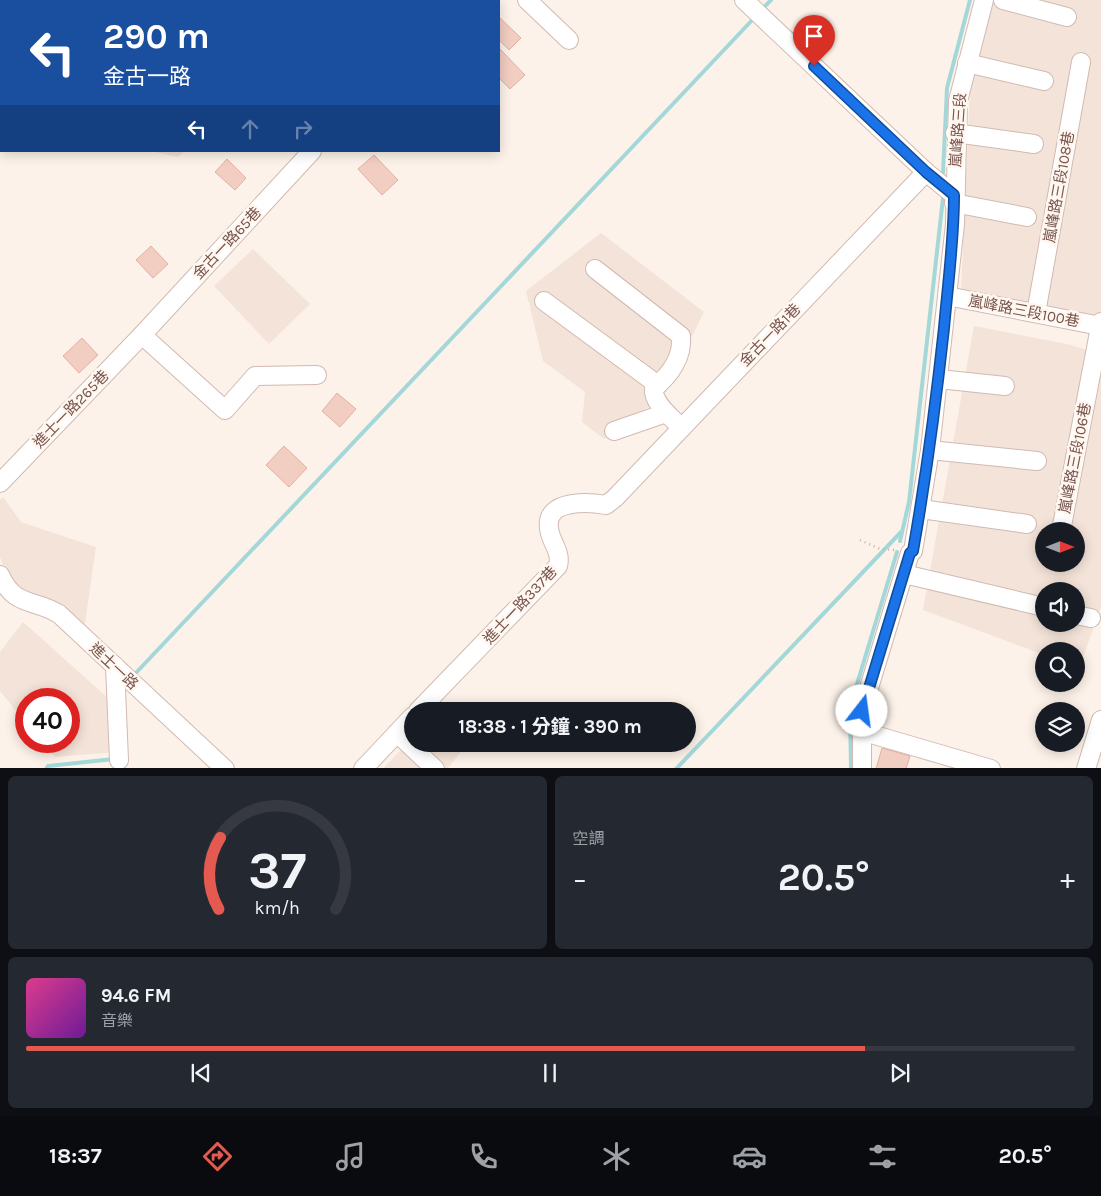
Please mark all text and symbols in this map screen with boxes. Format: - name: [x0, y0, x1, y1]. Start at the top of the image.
- pin: [793, 15, 835, 66]
- text: 290 m: [103, 16, 210, 57]
- icon: left: [20, 20, 85, 85]
- icon: arrive: [800, 22, 828, 50]
- text: 金古一路: [103, 64, 191, 90]
- street label: 嵐峰路三段: [946, 92, 970, 168]
- icon: left: [183, 115, 211, 143]
- icon: ahead: [236, 115, 264, 143]
- icon: right: [289, 115, 317, 143]
- street label: 嵐峰路三段108巷: [1040, 130, 1078, 244]
- street label: 金古一路65巷: [189, 203, 265, 283]
- street label: 嵐峰路三段100巷: [967, 291, 1081, 331]
- street label: 金古一路1巷: [736, 300, 804, 370]
- street label: 進士一路265巷: [30, 367, 112, 451]
- street label: 嵐峰路三段106巷: [1055, 401, 1095, 515]
- north arrow: [1035, 522, 1085, 572]
- map controls: [1035, 522, 1085, 752]
- street label: 進士一路337巷: [479, 562, 561, 648]
- button: sound: [1035, 582, 1085, 632]
- street label: 進士一路: [86, 639, 142, 693]
- button: search: [1035, 642, 1085, 692]
- position arrow: [835, 684, 887, 736]
- speed limit sign: 40: [15, 688, 80, 753]
- button: layers: [1035, 702, 1085, 752]
- text: 18:38 · 1 分鐘 · 390 m: [458, 716, 642, 738]
- text: 空調: [573, 829, 605, 848]
- text: 37: [248, 840, 306, 901]
- text: 20.5°: [778, 855, 870, 900]
- text: −: [573, 862, 587, 895]
- text: +: [1060, 862, 1075, 895]
- text: km/h: [255, 898, 300, 919]
- text: 94.6 FM: [101, 985, 171, 1007]
- text: 音樂: [101, 1011, 133, 1030]
- icon: previous: [187, 1059, 215, 1087]
- icon: pause: [536, 1059, 564, 1087]
- icon: next: [886, 1059, 914, 1087]
- icon: directions: [200, 1139, 235, 1174]
- icon: music: [333, 1139, 368, 1174]
- icon: phone: [466, 1139, 501, 1174]
- icon: climate: [599, 1139, 634, 1174]
- icon: car: [732, 1139, 767, 1174]
- icon: filters: [865, 1139, 900, 1174]
- text: 18:37: [49, 1143, 102, 1169]
- text: 20.5°: [999, 1143, 1052, 1169]

